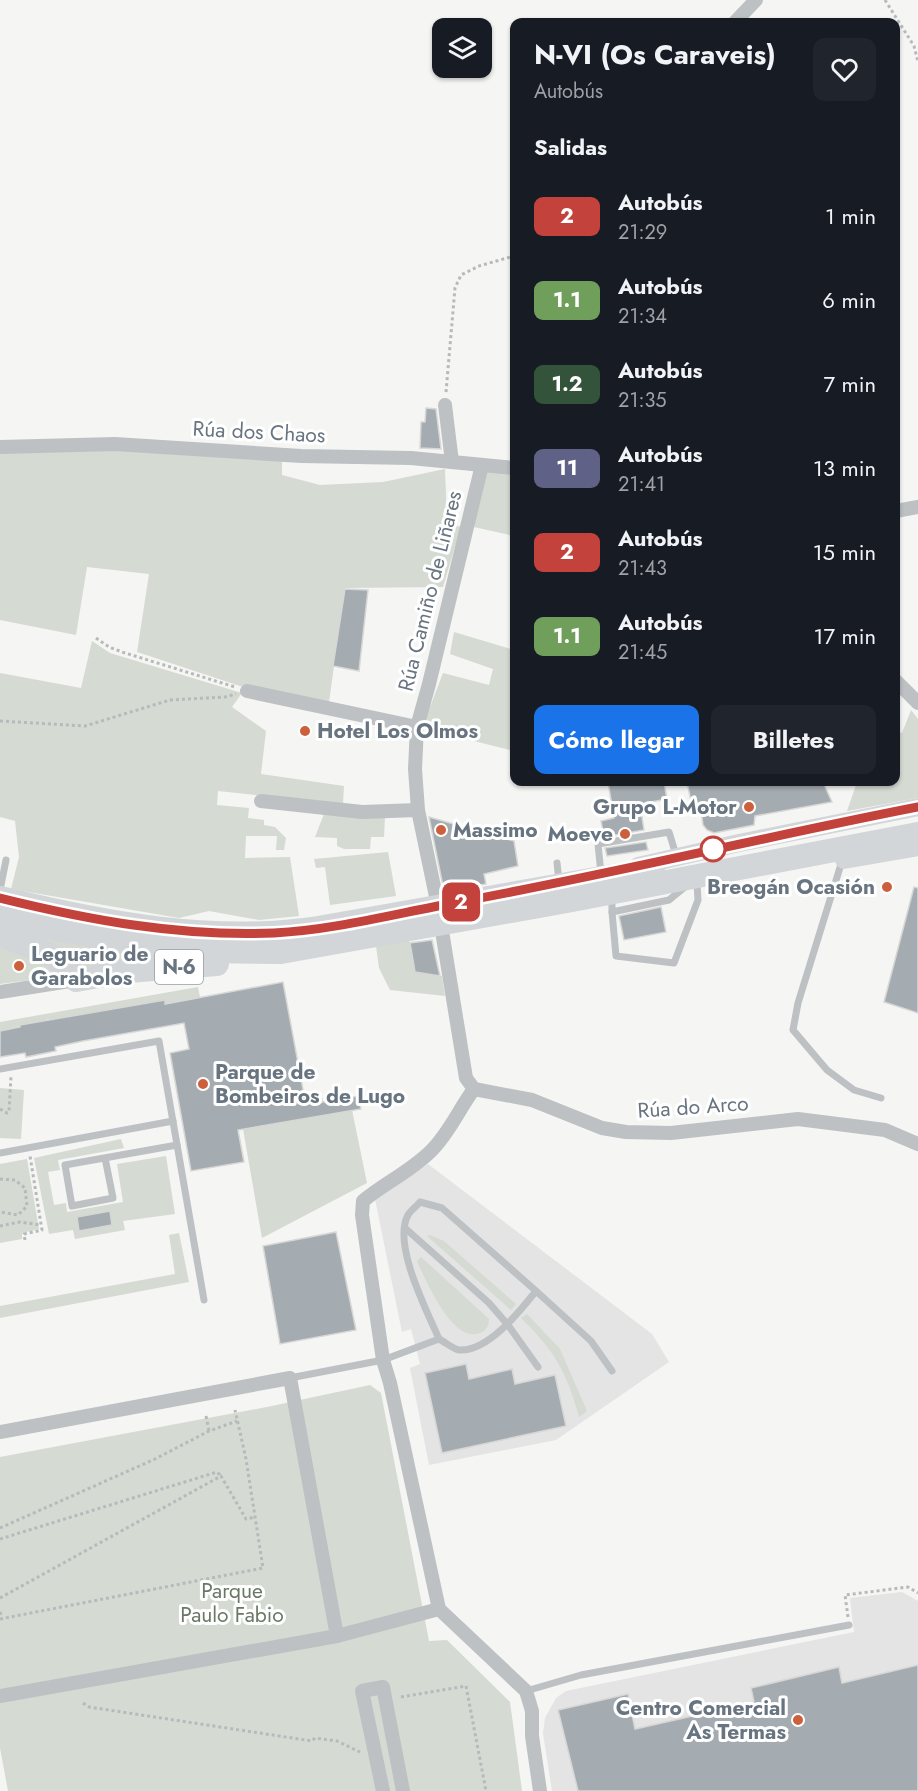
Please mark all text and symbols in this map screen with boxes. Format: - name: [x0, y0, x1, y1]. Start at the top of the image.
- map controls: [432, 18, 492, 78]
- button: layers: [432, 18, 492, 78]
- text: N-VI (Os Caraveis): [534, 34, 776, 75]
- button: heart: [813, 38, 876, 101]
- text: Autobús: [534, 77, 603, 106]
- text: Salidas: [534, 131, 607, 163]
- text: Autobús: [618, 186, 703, 218]
- text: 1 min: [825, 200, 876, 232]
- text: 2: [560, 201, 574, 231]
- text: 21:29: [618, 218, 667, 247]
- text: Autobús: [618, 270, 703, 302]
- text: 6 min: [822, 284, 876, 316]
- text: 1.1: [553, 285, 581, 315]
- text: 21:34: [618, 302, 667, 331]
- text: Autobús: [618, 354, 703, 386]
- text: 7 min: [823, 368, 876, 400]
- text: 1.2: [551, 369, 583, 399]
- text: 21:35: [618, 386, 667, 415]
- street label: Rúa dos Chaos: [192, 414, 326, 450]
- text: Autobús: [618, 438, 703, 470]
- text: 13 min: [813, 452, 876, 484]
- text: 11: [556, 453, 578, 483]
- text: 21:41: [618, 470, 665, 499]
- street label: Rúa Camiño de Liñares: [391, 488, 469, 694]
- text: Autobús: [618, 522, 703, 554]
- text: 15 min: [813, 536, 876, 568]
- text: 2: [560, 537, 574, 567]
- text: 21:43: [618, 554, 667, 583]
- text: Autobús: [618, 606, 703, 638]
- text: 17 min: [814, 620, 876, 652]
- text: 1.1: [553, 621, 581, 651]
- text: 21:45: [618, 638, 667, 667]
- button: Cómo llegar: [534, 705, 699, 774]
- button: Billetes: [711, 705, 876, 774]
- place label: Hotel Los Olmos: [317, 716, 478, 746]
- marker: Hotel Los Olmos: [298, 724, 312, 738]
- place label: Grupo L-Motor: [593, 792, 737, 822]
- marker: Grupo L-Motor: [742, 800, 756, 814]
- place label: Massimo: [453, 815, 538, 845]
- place label: Moeve: [547, 819, 613, 849]
- marker: Massimo: [434, 823, 448, 837]
- marker: Moeve: [618, 827, 632, 841]
- unlabelled marker: [700, 836, 726, 862]
- place label: Breogán Ocasión: [707, 872, 875, 902]
- marker: Breogán Ocasión: [880, 880, 894, 894]
- line badge: 2: [442, 882, 480, 922]
- text: 2: [454, 887, 468, 917]
- place label: Leguario de Garabolos: [31, 939, 148, 993]
- road number: N-6: [155, 950, 203, 984]
- marker: Leguario de Garabolos: [12, 959, 26, 973]
- place label: Parque de Bombeiros de Lugo: [215, 1057, 405, 1111]
- marker: Parque de Bombeiros de Lugo: [196, 1077, 210, 1091]
- street label: Rúa do Arco: [636, 1088, 750, 1126]
- park label: Parque Paulo Fabio: [180, 1576, 284, 1630]
- place label: Centro Comercial As Termas: [616, 1693, 786, 1747]
- marker: Centro Comercial As Termas: [791, 1713, 805, 1727]

